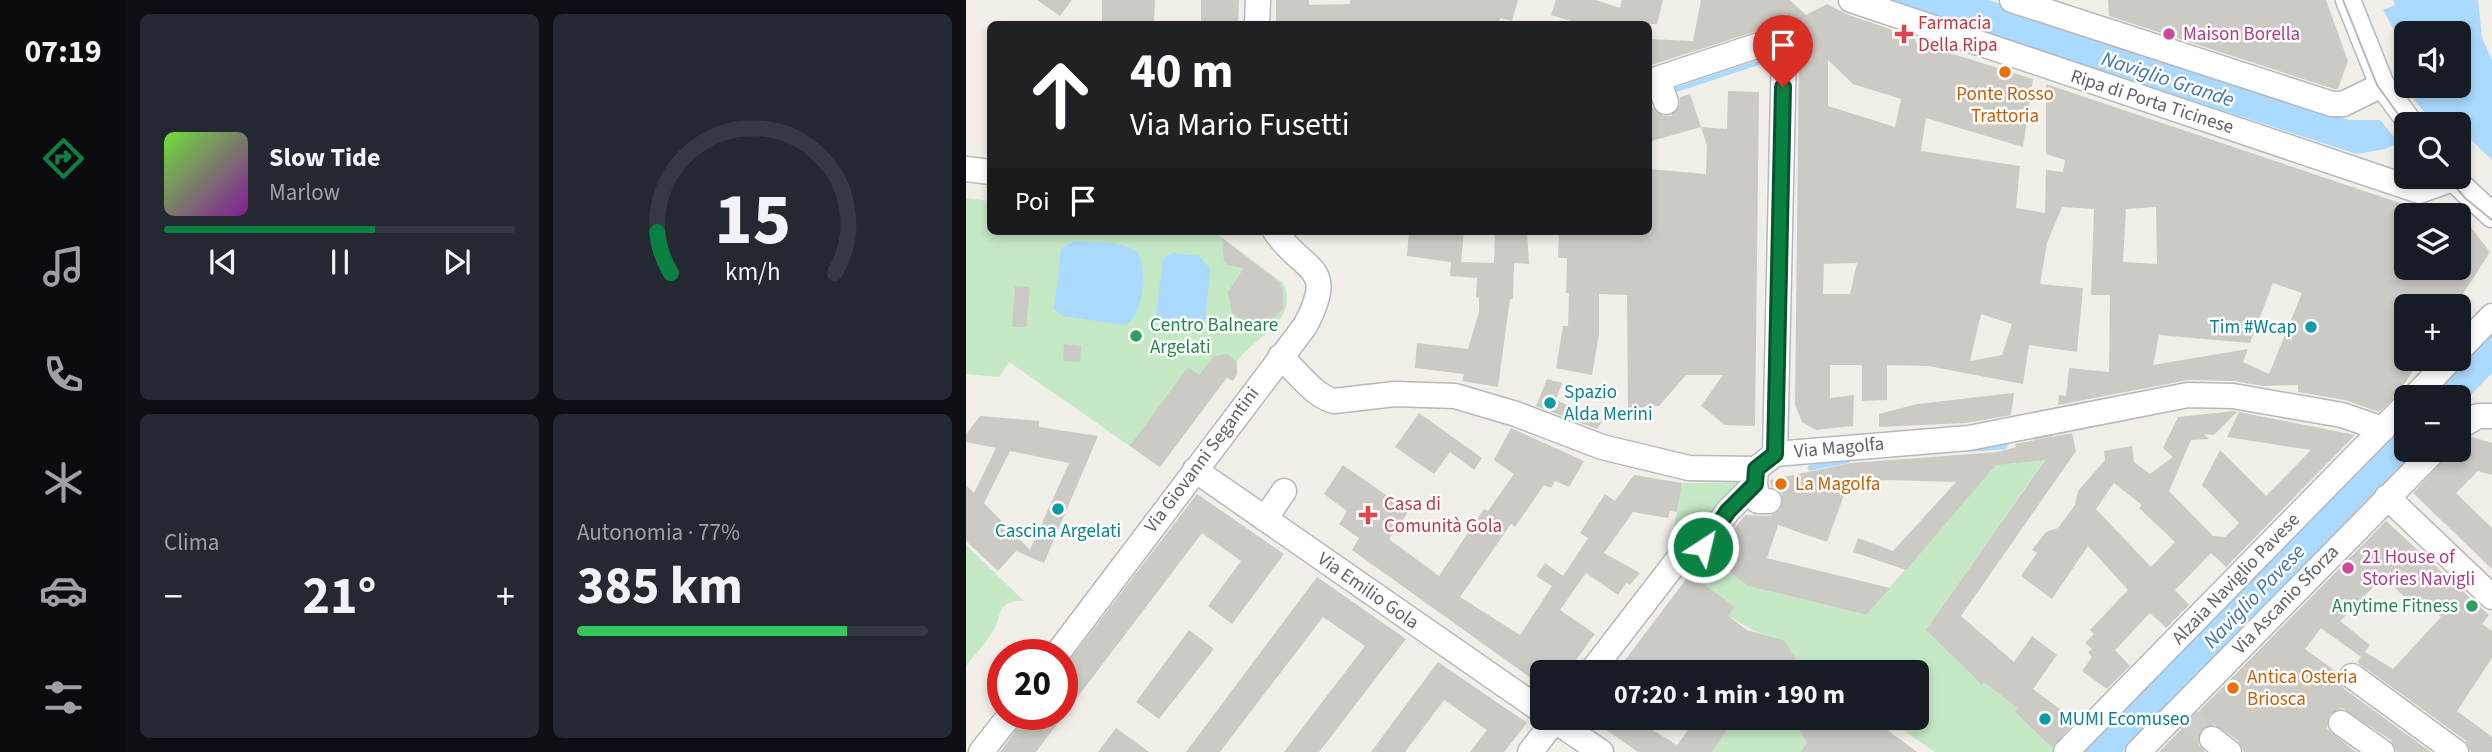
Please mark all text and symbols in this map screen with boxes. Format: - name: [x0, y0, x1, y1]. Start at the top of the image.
- place label: Farmacia Della Ripa: [1918, 10, 1998, 59]
- pin: [1753, 15, 1813, 87]
- place label: Maison Borella: [2183, 21, 2300, 48]
- map controls: [2394, 21, 2471, 462]
- button: sound: [2394, 21, 2471, 98]
- icon: arrive: [1764, 26, 1802, 64]
- marker: Farmacia Della Ripa: [1896, 26, 1912, 42]
- marker: Maison Borella: [2161, 26, 2177, 42]
- text: 07:19: [24, 29, 102, 75]
- text: 40 m: [1130, 37, 1234, 107]
- water label: Naviglio Grande: [2098, 43, 2238, 115]
- icon: ahead: [1015, 49, 1106, 140]
- street label: Ripa di Porta Ticinese: [2067, 63, 2237, 141]
- marker: Ponte Rosso Trattoria: [1997, 64, 2013, 80]
- place label: Ponte Rosso Trattoria: [1956, 81, 2054, 130]
- text: Via Mario Fusetti: [1130, 102, 1350, 148]
- button: search: [2394, 112, 2471, 189]
- icon: directions: [39, 134, 88, 183]
- text: Slow Tide: [269, 139, 380, 176]
- text: 15: [714, 168, 791, 272]
- text: Marlow: [269, 176, 340, 209]
- icon: arrive: [1064, 182, 1102, 220]
- text: Poi: [1015, 183, 1050, 220]
- button: layers: [2394, 203, 2471, 280]
- icon: music: [39, 242, 88, 291]
- icon: previous: [204, 243, 242, 281]
- icon: pause: [321, 243, 359, 281]
- icon: next: [438, 243, 476, 281]
- text: km/h: [725, 254, 780, 290]
- button: +: [2394, 294, 2471, 371]
- place label: Centro Balneare Argelati: [1150, 312, 1278, 361]
- place label: Tim #Wcap: [2210, 314, 2297, 341]
- marker: Tim #Wcap: [2303, 319, 2319, 335]
- marker: Centro Balneare Argelati: [1128, 328, 1144, 344]
- icon: phone: [39, 350, 88, 399]
- place label: Spazio Alda Merini: [1564, 379, 1653, 428]
- street label: Via Giovanni Segantini: [1138, 381, 1266, 539]
- button: −: [2394, 385, 2471, 462]
- marker: Spazio Alda Merini: [1542, 395, 1558, 411]
- street label: Via Magolfa: [1793, 431, 1885, 465]
- icon: climate: [39, 458, 88, 507]
- place label: La Magolfa: [1795, 471, 1880, 498]
- marker: La Magolfa: [1773, 476, 1789, 492]
- place label: Casa di Comunità Gola: [1384, 491, 1502, 540]
- marker: Cascina Argelati: [1050, 501, 1066, 517]
- marker: Casa di Comunità Gola: [1358, 505, 1378, 525]
- street label: Alzaia Naviglio Pavese: [2167, 508, 2305, 650]
- position arrow: [1666, 510, 1740, 584]
- text: Autonomia · 77%: [577, 516, 740, 549]
- place label: Cascina Argelati: [995, 518, 1121, 545]
- text: Clima: [164, 526, 219, 559]
- water label: Naviglio Pavese: [2198, 539, 2310, 653]
- street label: Via Ascanio Sforza: [2227, 539, 2345, 661]
- place label: 21 House of Stories Navigli: [2362, 544, 2475, 593]
- street label: Via Emilio Gola: [1312, 546, 1424, 636]
- text: 385 km: [577, 550, 743, 624]
- text: 21°: [303, 560, 376, 634]
- marker: 21 House of Stories Navigli: [2340, 560, 2356, 576]
- icon: car: [39, 566, 88, 615]
- text: −: [164, 570, 183, 624]
- text: +: [496, 570, 515, 624]
- place label: Anytime Fitness: [2332, 593, 2458, 620]
- marker: Anytime Fitness: [2464, 598, 2480, 614]
- speed limit sign: 20: [987, 639, 1078, 730]
- place label: Antica Osteria Briosca: [2247, 664, 2357, 713]
- icon: filters: [39, 673, 88, 722]
- text: 07:20 · 1 min · 190 m: [1614, 676, 1845, 713]
- marker: Antica Osteria Briosca: [2225, 680, 2241, 696]
- place label: MUMI Ecomuseo: [2059, 706, 2190, 733]
- marker: MUMI Ecomuseo: [2037, 711, 2053, 727]

